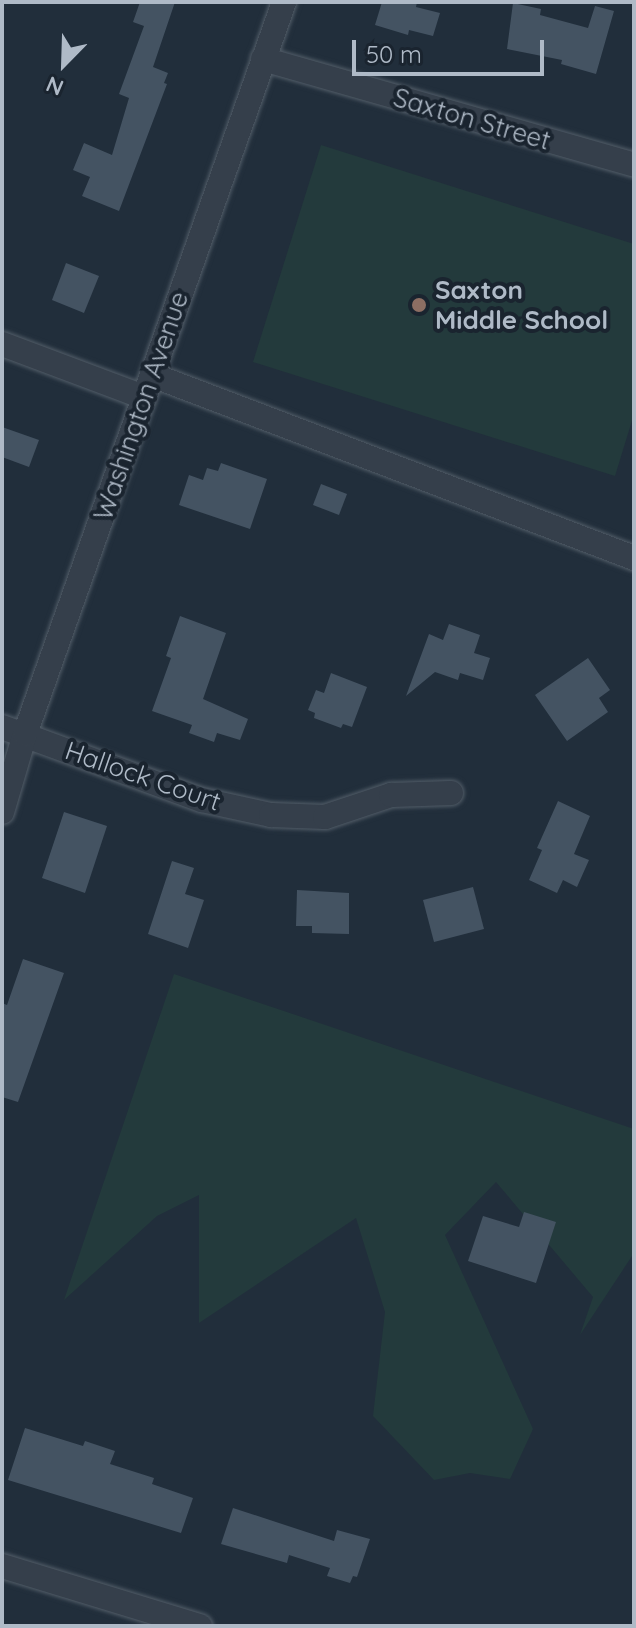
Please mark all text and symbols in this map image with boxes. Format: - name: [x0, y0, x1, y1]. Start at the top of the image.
- north arrow: [24, 24, 104, 104]
- scale bar: [356, 24, 548, 74]
- text: 50 m: [366, 39, 422, 69]
- text: N: [42, 70, 68, 102]
- street label: Saxton Street: [390, 82, 554, 156]
- place label: Saxton Middle School: [435, 274, 608, 336]
- street label: Washington Avenue: [87, 288, 195, 524]
- marker: Saxton Middle School: [410, 296, 428, 314]
- street label: Hallock Court: [61, 735, 225, 817]

